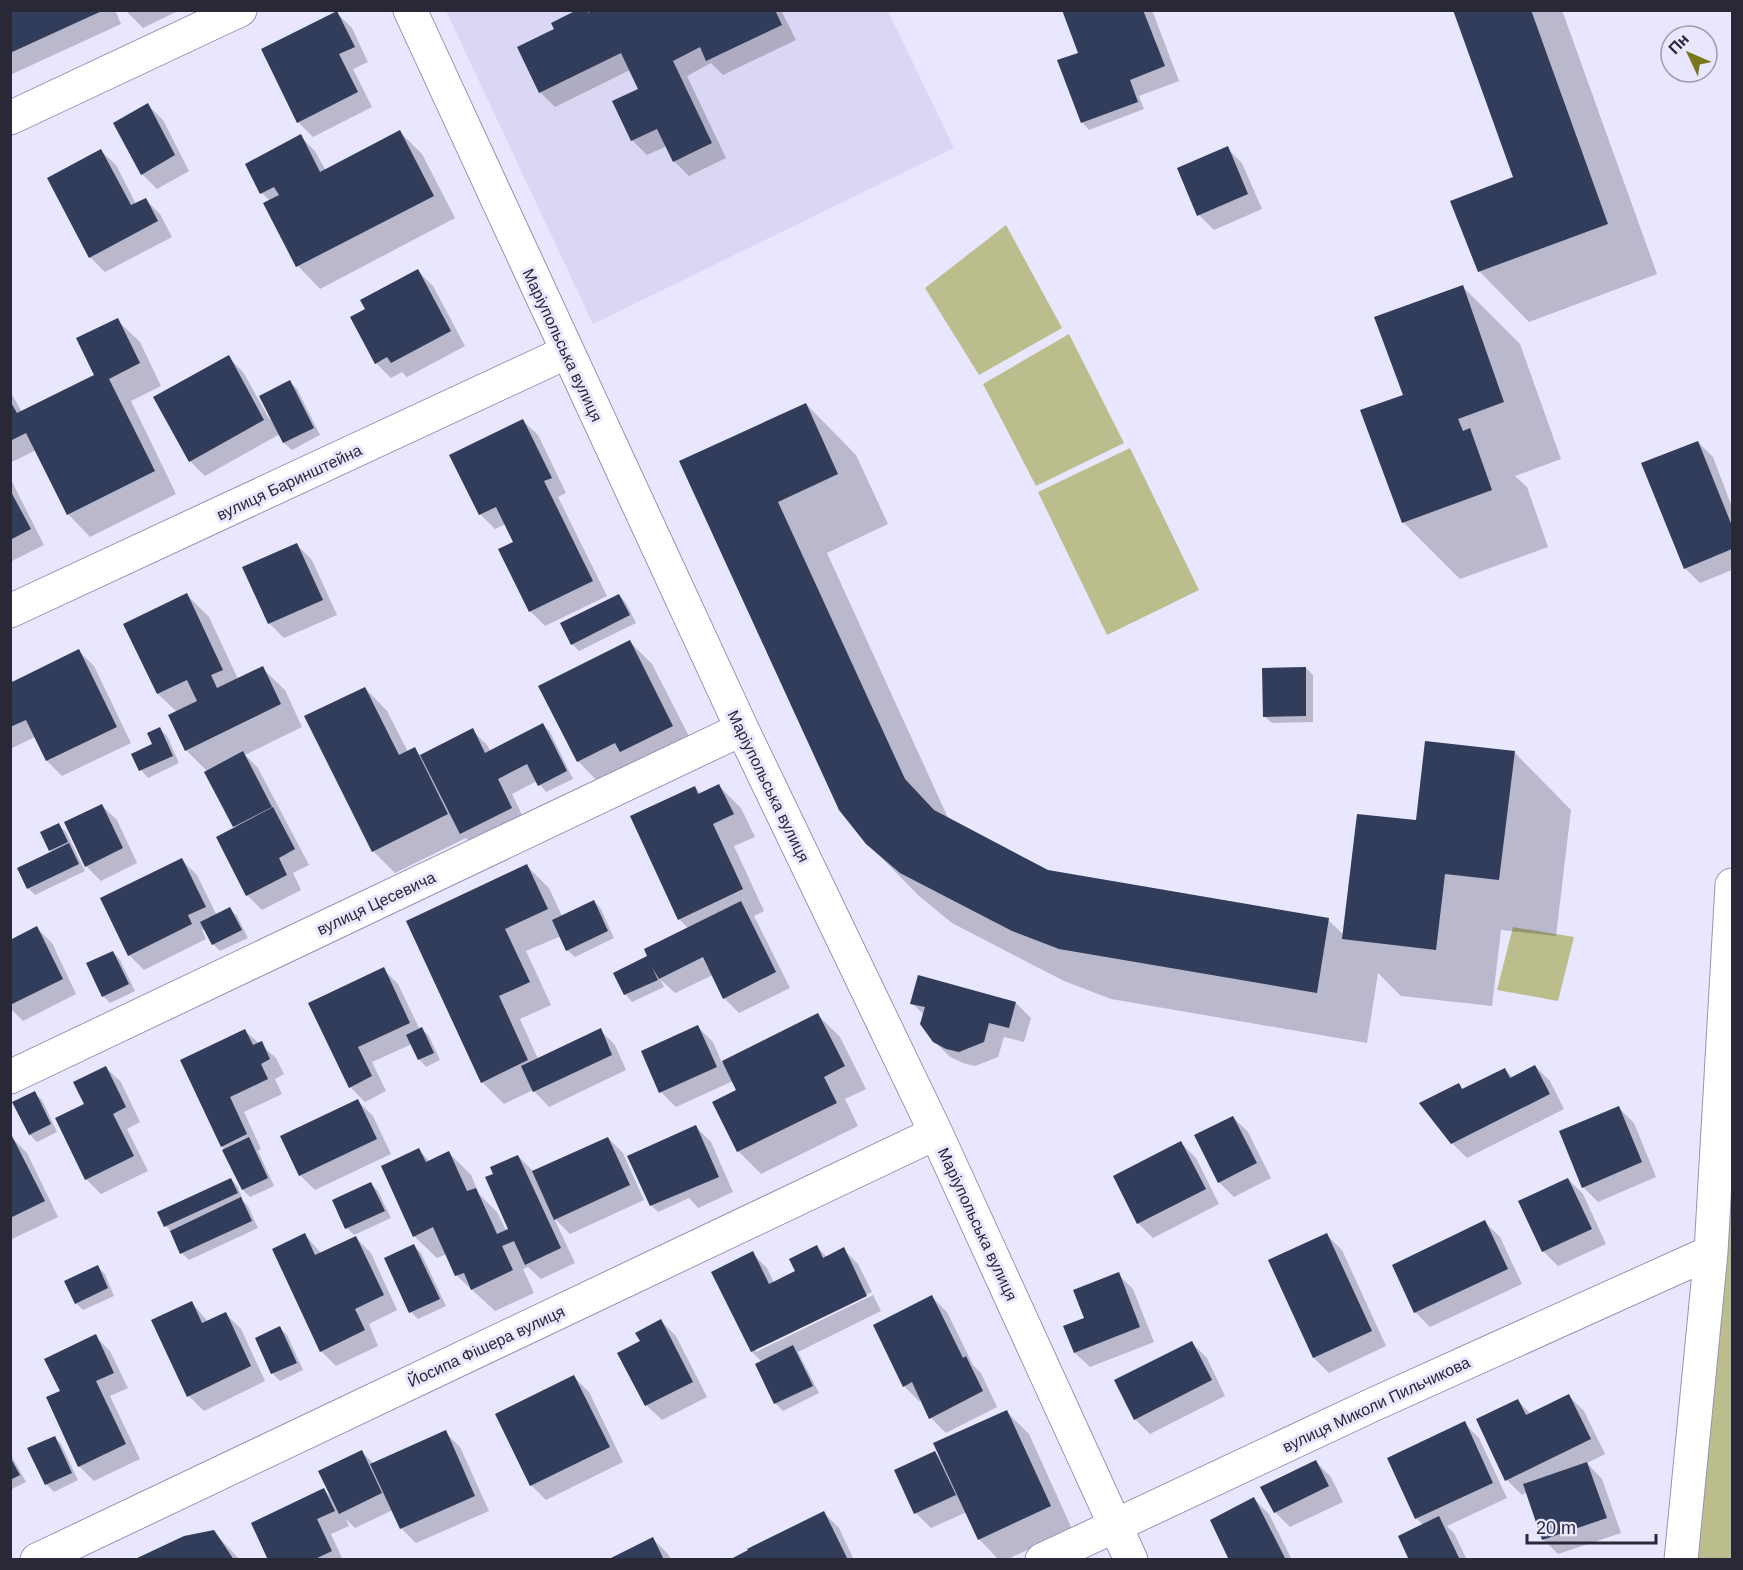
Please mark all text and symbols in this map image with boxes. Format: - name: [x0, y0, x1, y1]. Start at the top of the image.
- north arrow: [1659, 24, 1719, 84]
- text: Пн: [1665, 30, 1692, 57]
- street label: Маріупольська вулиця: [520, 266, 605, 424]
- street label: вулиця Баринштейна: [214, 441, 364, 524]
- street label: Маріупольська вулиця: [724, 708, 813, 865]
- street label: вулиця Цесевича: [314, 869, 438, 938]
- street label: Маріупольська вулиця: [935, 1145, 1020, 1303]
- street label: Йосипа Фішера вулиця: [405, 1302, 567, 1390]
- street label: вулиця Миколи Пильчикова: [1280, 1353, 1473, 1455]
- scale bar: [1527, 1507, 1656, 1545]
- text: 20 m: [1536, 1518, 1576, 1538]

